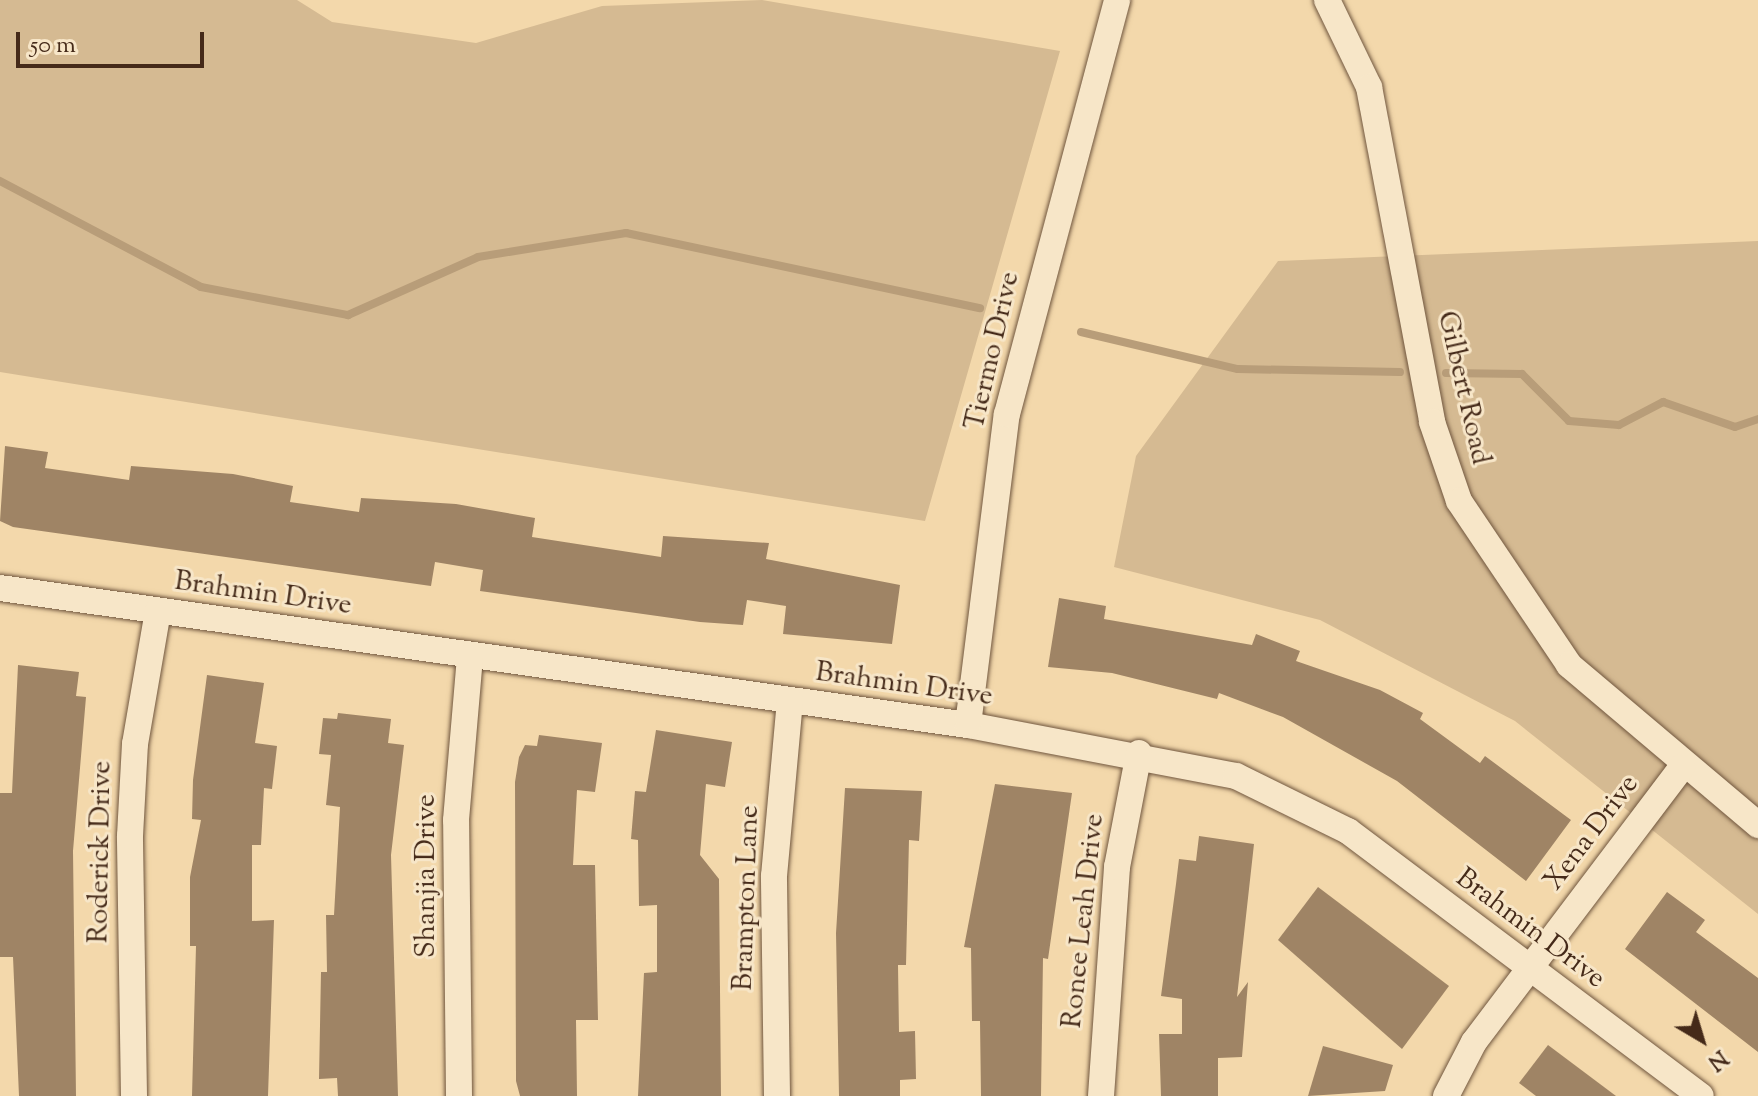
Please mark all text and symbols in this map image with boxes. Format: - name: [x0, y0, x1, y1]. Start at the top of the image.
- scale bar: [20, 16, 208, 66]
- text: 50 m: [30, 29, 76, 63]
- street label: Tiermo Drive: [958, 269, 1028, 433]
- street label: Gilbert Road: [1429, 308, 1497, 468]
- street label: Brahmin Drive: [172, 565, 354, 623]
- street label: Brahmin Drive: [813, 656, 995, 714]
- street label: Roderick Drive: [83, 760, 119, 944]
- street label: Xena Drive: [1538, 769, 1646, 897]
- street label: Shanjia Drive: [410, 794, 444, 958]
- street label: Brampton Lane: [727, 805, 767, 991]
- street label: Ronee Leah Drive: [1056, 812, 1112, 1030]
- street label: Brahmin Drive: [1449, 862, 1611, 996]
- north arrow: [1662, 1000, 1742, 1080]
- text: N: [1700, 1041, 1734, 1077]

